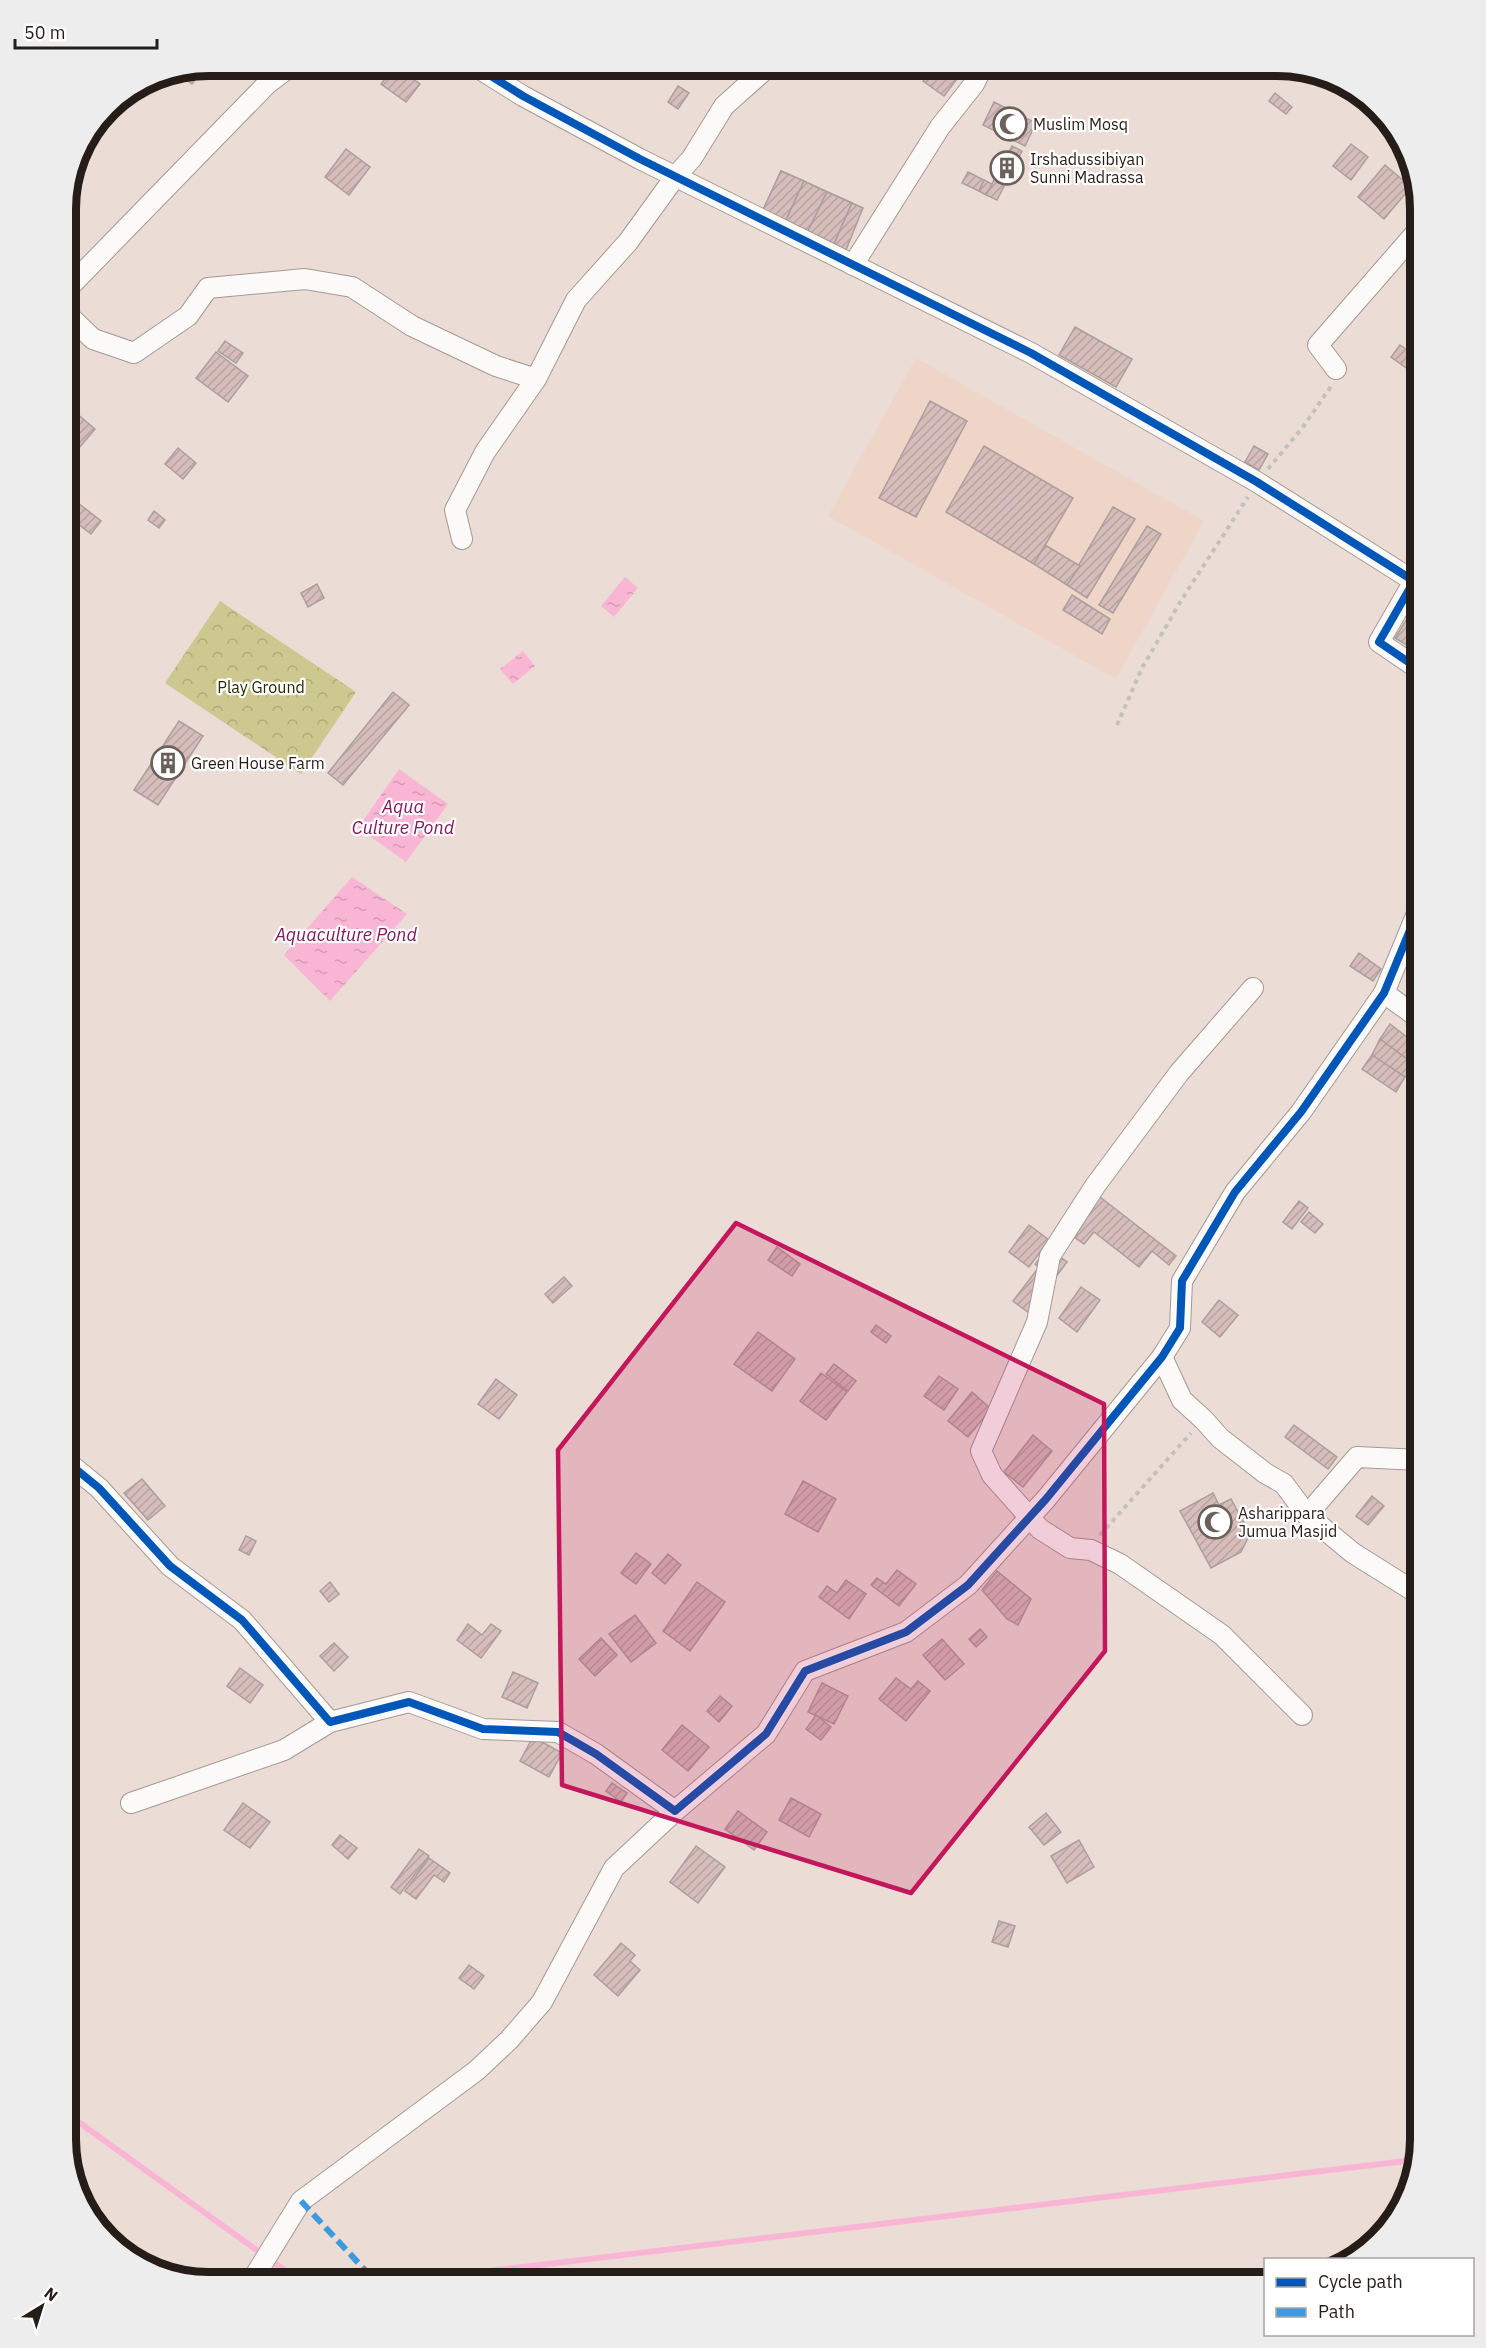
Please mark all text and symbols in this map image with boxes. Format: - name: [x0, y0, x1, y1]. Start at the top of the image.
- scale bar: [15, 12, 158, 50]
- text: 50 m: [24, 21, 66, 44]
- mosque icon: Muslim Mosq: [992, 106, 1028, 142]
- place label: Muslim Mosq: [1033, 114, 1128, 134]
- place label: Irshadussibiyan Sunni Madrassa: [1030, 149, 1144, 187]
- building icon: Irshadussibiyan Sunni Madrassa: [989, 150, 1025, 186]
- park label: Play Ground: [217, 677, 305, 697]
- building icon: Green House Farm: [150, 745, 186, 781]
- place label: Green House Farm: [191, 753, 325, 773]
- water label: Aqua Culture Pond: [352, 795, 455, 839]
- water label: Aquaculture Pond: [274, 923, 418, 946]
- place label: Asharippara Jumua Masjid: [1238, 1503, 1337, 1541]
- mosque icon: Asharippara Jumua Masjid: [1197, 1504, 1233, 1540]
- legend: [1264, 2258, 1474, 2336]
- text: Cycle path: [1318, 2270, 1403, 2293]
- north arrow: [12, 2276, 72, 2336]
- text: N: [41, 2283, 62, 2306]
- text: Path: [1318, 2300, 1355, 2323]

